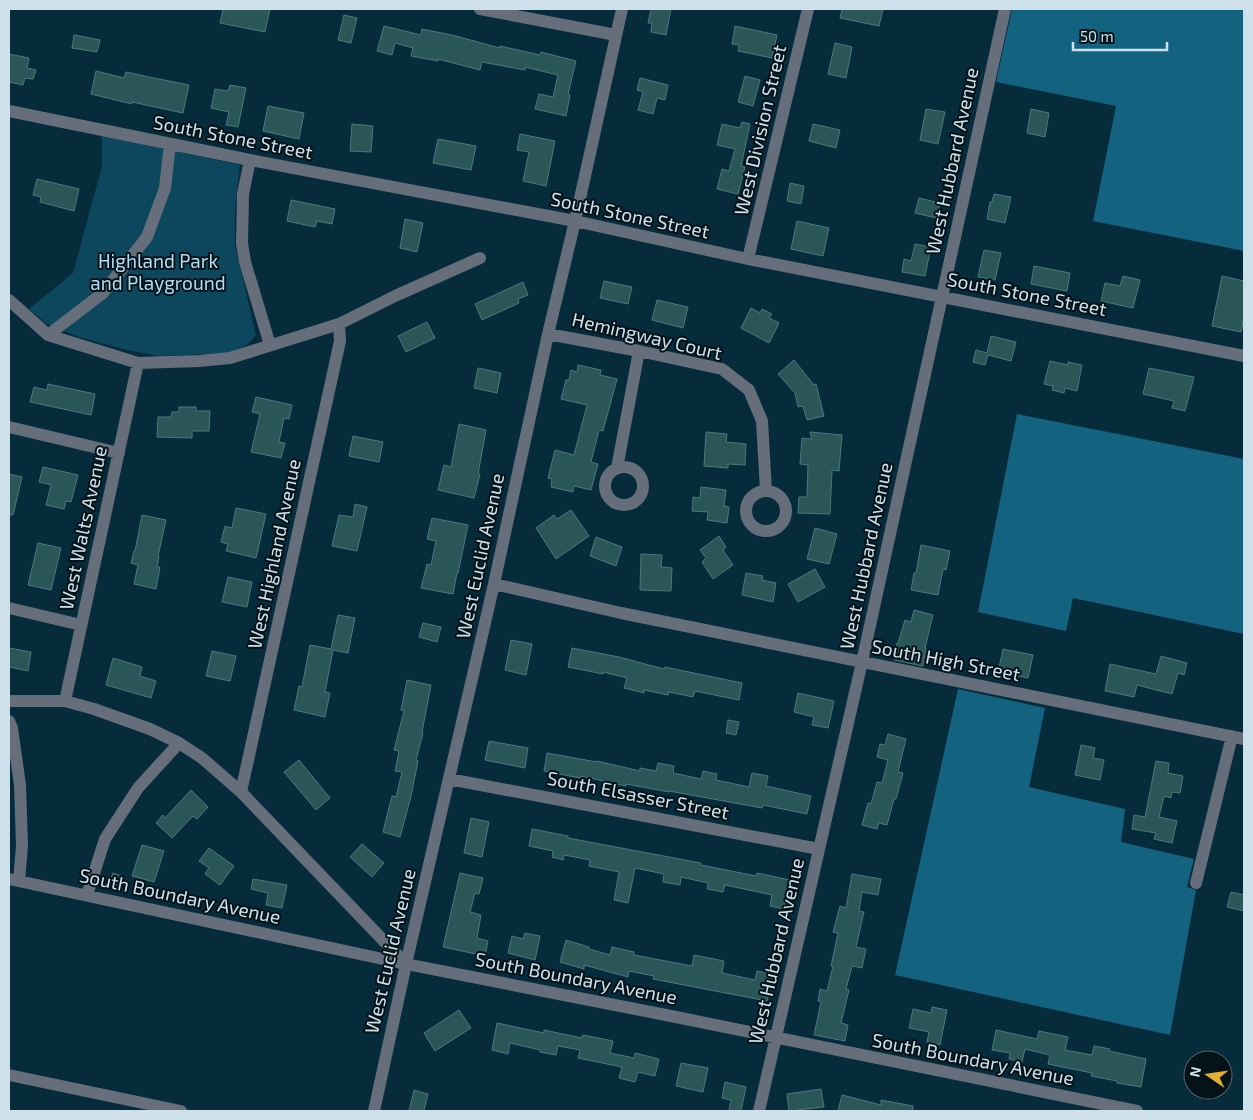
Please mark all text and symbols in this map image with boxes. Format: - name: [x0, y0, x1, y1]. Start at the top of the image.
- scale bar: [1073, 20, 1167, 52]
- text: 50 m: [1080, 27, 1114, 45]
- street label: West Division Street: [729, 42, 790, 217]
- street label: West Hubbard Avenue: [920, 65, 983, 256]
- street label: South Stone Street: [152, 110, 315, 163]
- street label: South Stone Street: [549, 186, 712, 243]
- park label: Highland Park and Playground: [90, 249, 226, 294]
- street label: South Stone Street: [946, 267, 1109, 320]
- street label: Hemingway Court: [570, 307, 724, 364]
- street label: West Walts Avenue: [54, 444, 111, 612]
- street label: West Highland Avenue: [242, 457, 305, 651]
- street label: West Hubbard Avenue: [834, 460, 897, 651]
- street label: West Euclid Avenue: [451, 471, 508, 641]
- street label: South High Street: [870, 634, 1022, 685]
- street label: South Elsasser Street: [545, 766, 731, 823]
- street label: West Hubbard Avenue: [743, 856, 808, 1046]
- street label: South Boundary Avenue: [77, 863, 283, 928]
- street label: West Euclid Avenue: [359, 866, 420, 1036]
- street label: South Boundary Avenue: [473, 947, 679, 1008]
- street label: South Boundary Avenue: [870, 1028, 1076, 1089]
- north arrow: [1183, 1050, 1233, 1100]
- text: N: [1185, 1065, 1204, 1079]

